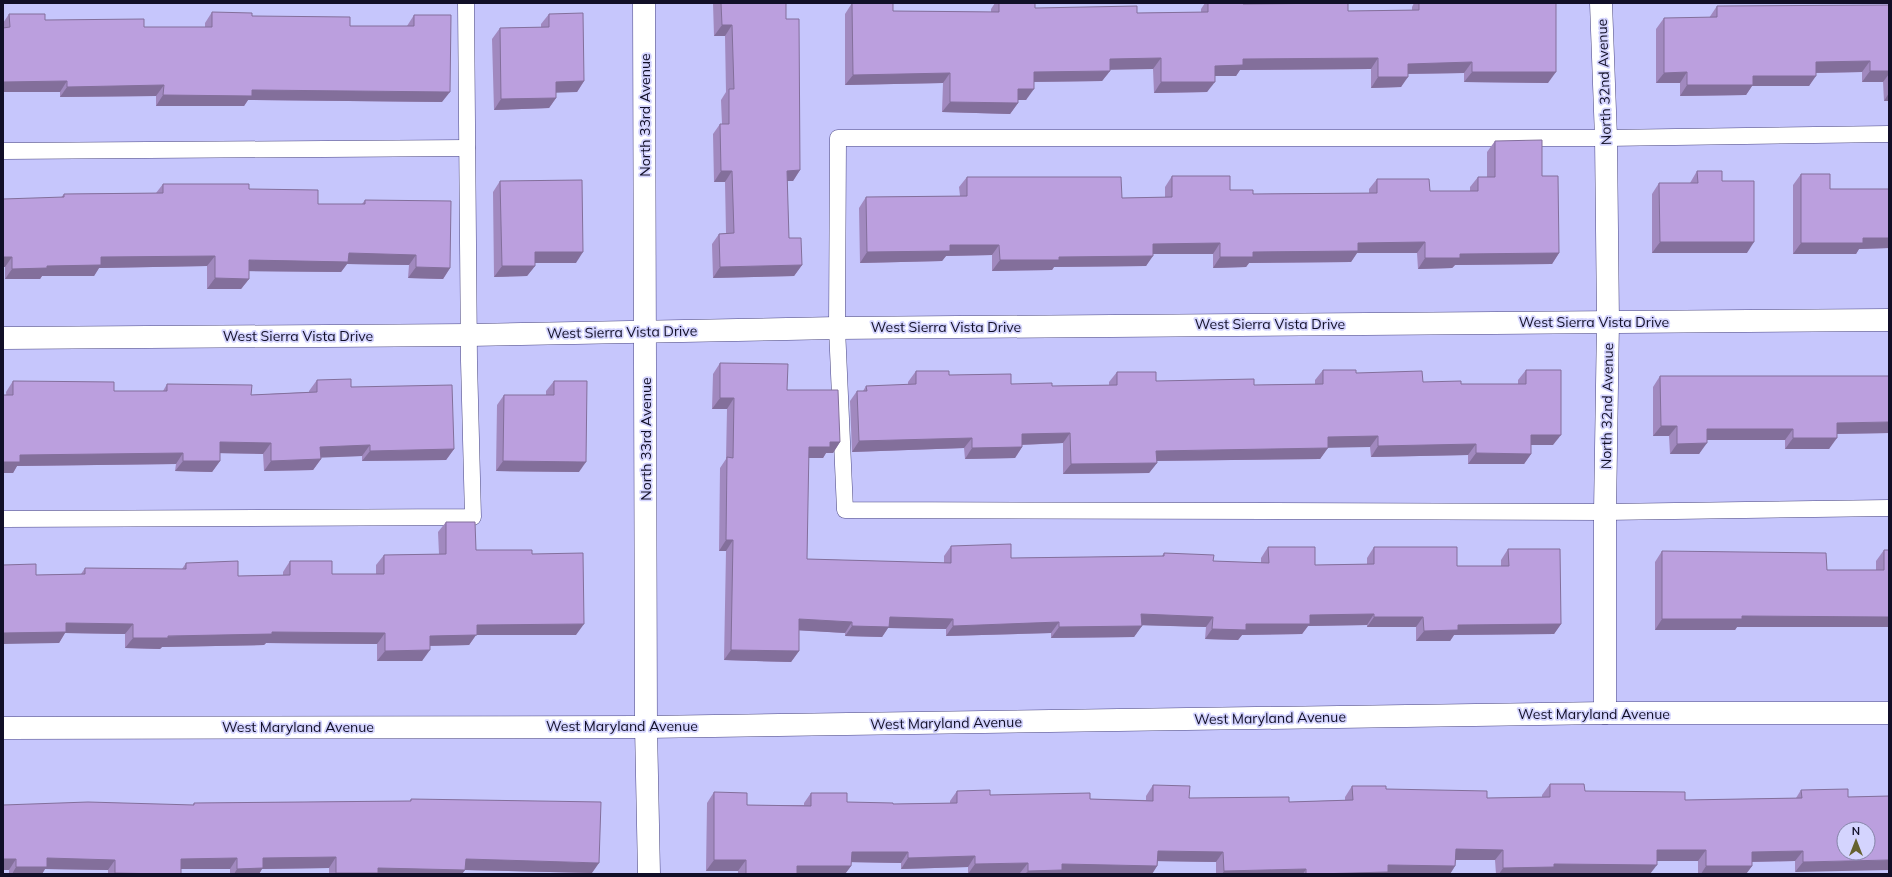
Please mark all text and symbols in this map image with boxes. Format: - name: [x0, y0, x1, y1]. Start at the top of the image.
- street label: North 32nd Avenue: [1593, 18, 1615, 146]
- street label: North 33rd Avenue: [636, 53, 654, 177]
- street label: West Sierra Vista Drive: [1519, 313, 1669, 331]
- street label: West Sierra Vista Drive: [1195, 315, 1345, 333]
- street label: West Sierra Vista Drive: [871, 318, 1021, 336]
- street label: West Sierra Vista Drive: [547, 322, 697, 342]
- street label: West Sierra Vista Drive: [223, 327, 373, 345]
- street label: North 32nd Avenue: [1597, 343, 1617, 469]
- street label: North 33rd Avenue: [637, 377, 655, 501]
- street label: West Maryland Avenue: [1518, 705, 1670, 723]
- street label: West Maryland Avenue: [1194, 708, 1346, 728]
- street label: West Maryland Avenue: [870, 713, 1022, 733]
- street label: West Maryland Avenue: [546, 717, 698, 735]
- street label: West Maryland Avenue: [222, 718, 374, 736]
- north arrow: [1836, 821, 1876, 861]
- text: N: [1852, 824, 1860, 838]

